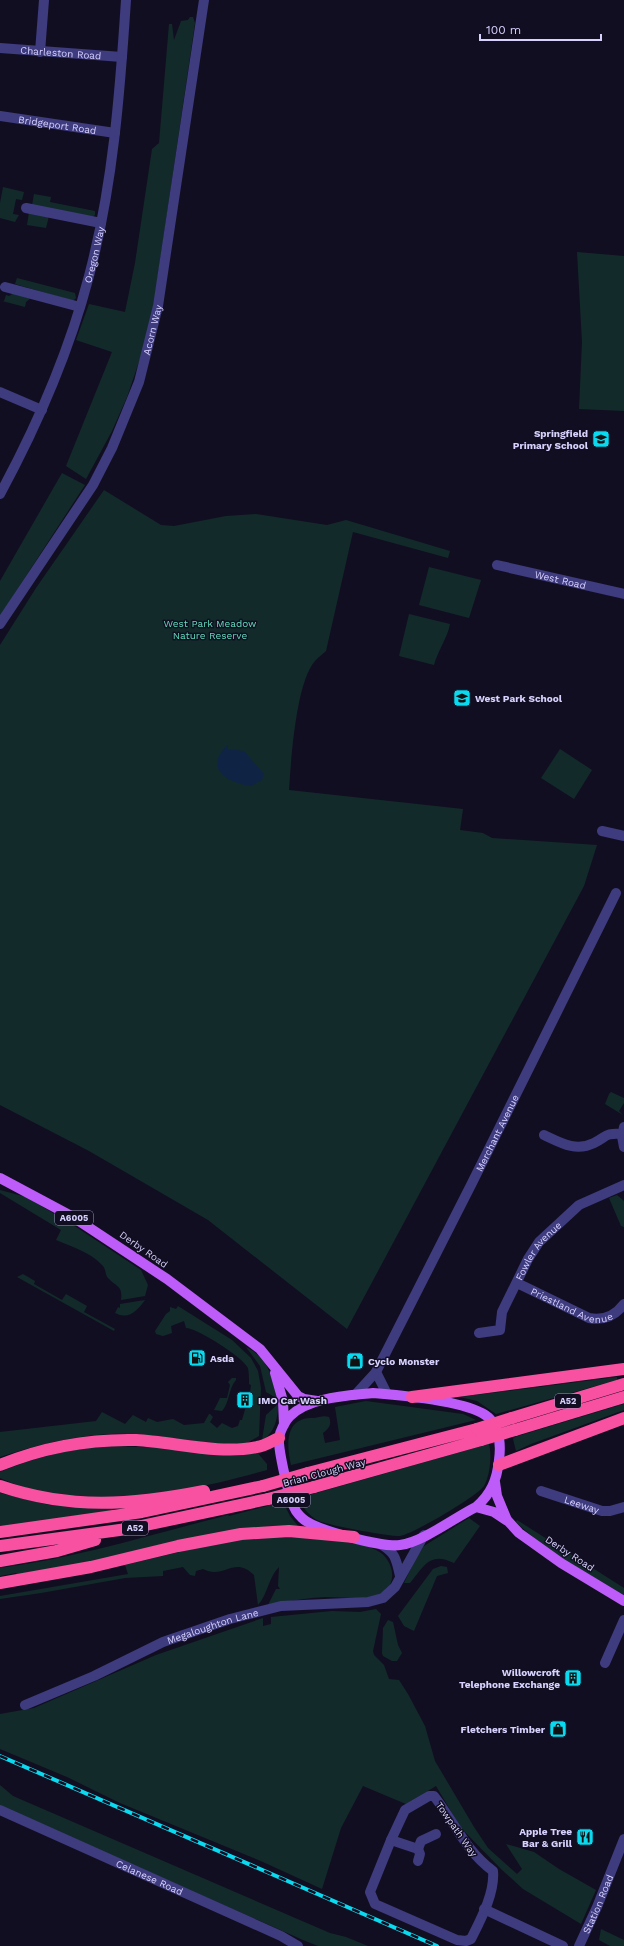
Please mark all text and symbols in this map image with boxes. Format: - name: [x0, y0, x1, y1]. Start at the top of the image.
- scale bar: [480, 16, 601, 42]
- text: 100 m: [486, 23, 521, 37]
- street label: Charleston Road: [20, 45, 102, 61]
- street label: Bridgeport Road: [18, 114, 97, 136]
- street label: Oregon Way: [82, 225, 107, 284]
- street label: Acorn Way: [141, 303, 164, 356]
- place label: Springfield Primary School: [513, 428, 589, 451]
- school or university icon: Springfield Primary School: [591, 429, 611, 449]
- street label: West Road: [533, 569, 587, 591]
- park label: West Park Meadow Nature Reserve: [164, 618, 257, 641]
- school or university icon: West Park School: [452, 688, 472, 708]
- place label: West Park School: [475, 693, 563, 704]
- street label: Merchant Avenue: [474, 1093, 521, 1173]
- road number: A6005: [55, 1211, 93, 1225]
- street label: Fowler Avenue: [513, 1219, 564, 1282]
- street label: Derby Road: [118, 1229, 170, 1270]
- street label: Priestland Avenue: [529, 1286, 615, 1325]
- fuel station icon: Asda: [187, 1348, 207, 1368]
- shop icon: Cyclo Monster: [345, 1351, 365, 1371]
- place label: Asda: [210, 1353, 234, 1364]
- place label: Cyclo Monster: [368, 1356, 440, 1367]
- building icon: IMO Car Wash: [235, 1390, 255, 1410]
- road number: A52: [555, 1394, 581, 1408]
- place label: IMO Car Wash: [258, 1395, 327, 1406]
- street label: Brian Clough Way: [282, 1456, 367, 1489]
- road number: A6005: [272, 1493, 310, 1507]
- street label: Leeway: [563, 1494, 601, 1516]
- road number: A52: [122, 1521, 148, 1535]
- street label: Derby Road: [543, 1534, 596, 1573]
- street label: Megaloughton Lane: [166, 1607, 260, 1646]
- place label: Willowcroft Telephone Exchange: [459, 1667, 561, 1690]
- building icon: Willowcroft Telephone Exchange: [563, 1668, 583, 1688]
- shop icon: Fletchers Timber: [548, 1719, 568, 1739]
- place label: Fletchers Timber: [461, 1724, 546, 1735]
- street label: Towpath Way: [434, 1800, 480, 1859]
- place label: Apple Tree Bar & Grill: [519, 1826, 573, 1849]
- restaurant icon: Apple Tree Bar & Grill: [575, 1827, 595, 1847]
- street label: Celanese Road: [114, 1858, 185, 1897]
- street label: Station Road: [581, 1873, 615, 1935]

